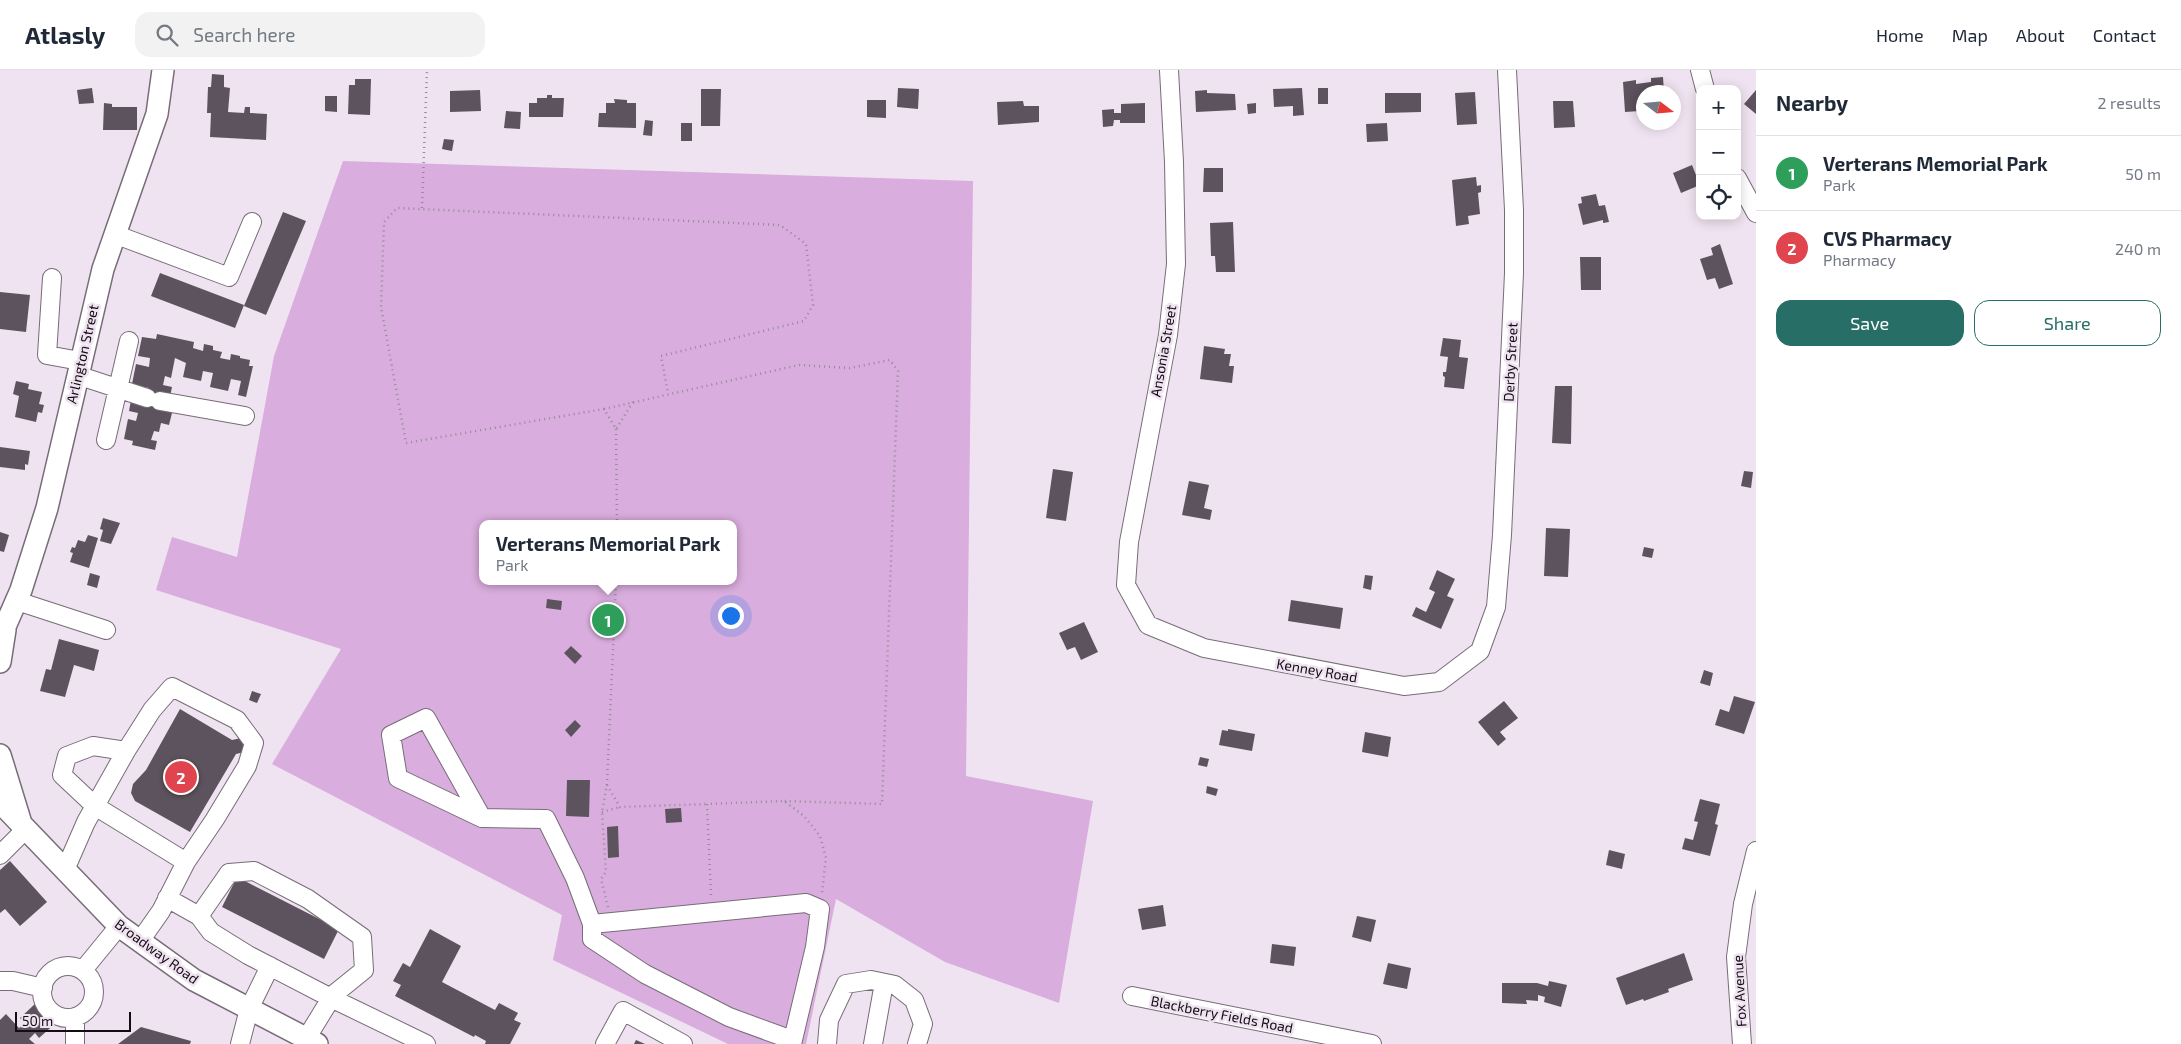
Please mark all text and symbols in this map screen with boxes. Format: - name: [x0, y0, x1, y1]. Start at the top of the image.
- search box: [135, 12, 485, 57]
- text: Atlasly: [25, 20, 105, 49]
- icon: search: [153, 21, 181, 49]
- text: Search here: [193, 23, 295, 46]
- text: Home: [1876, 24, 1924, 46]
- text: Map: [1952, 24, 1988, 46]
- text: About: [2016, 24, 2065, 46]
- text: Contact: [2093, 24, 2156, 46]
- north arrow: [1636, 85, 1681, 130]
- map controls: [1696, 85, 1741, 220]
- button: +: [1696, 85, 1741, 130]
- text: Nearby: [1776, 90, 1848, 115]
- text: 2 results: [2098, 93, 2161, 112]
- button: −: [1696, 130, 1741, 175]
- text: Verterans Memorial Park: [1823, 152, 2048, 175]
- text: 1: [1789, 164, 1795, 183]
- text: 50 m: [2125, 164, 2161, 183]
- button: locate: [1696, 175, 1741, 220]
- text: Park: [1823, 175, 1856, 194]
- text: CVS Pharmacy: [1823, 227, 1952, 250]
- text: 2: [1787, 239, 1797, 258]
- text: 240 m: [2115, 239, 2161, 258]
- text: Pharmacy: [1823, 250, 1896, 269]
- button: Save: [1776, 300, 1964, 346]
- button: Share: [1974, 300, 2161, 346]
- street label: Arlington Street: [62, 303, 102, 405]
- street label: Ansonia Street: [1147, 304, 1179, 398]
- street label: Derby Street: [1499, 322, 1521, 402]
- popup: [479, 520, 737, 585]
- text: Verterans Memorial Park: [496, 532, 720, 555]
- text: Park: [496, 555, 528, 574]
- pin: 1: [592, 601, 624, 639]
- your location: [718, 603, 744, 629]
- street label: Kenney Road: [1275, 655, 1359, 685]
- pin: 2: [165, 758, 197, 796]
- street label: Broadway Road: [112, 915, 202, 987]
- street label: Fox Avenue: [1729, 954, 1749, 1028]
- street label: Blackberry Fields Road: [1149, 992, 1295, 1036]
- scale bar: [15, 1009, 131, 1032]
- text: 50 m: [22, 1012, 53, 1029]

